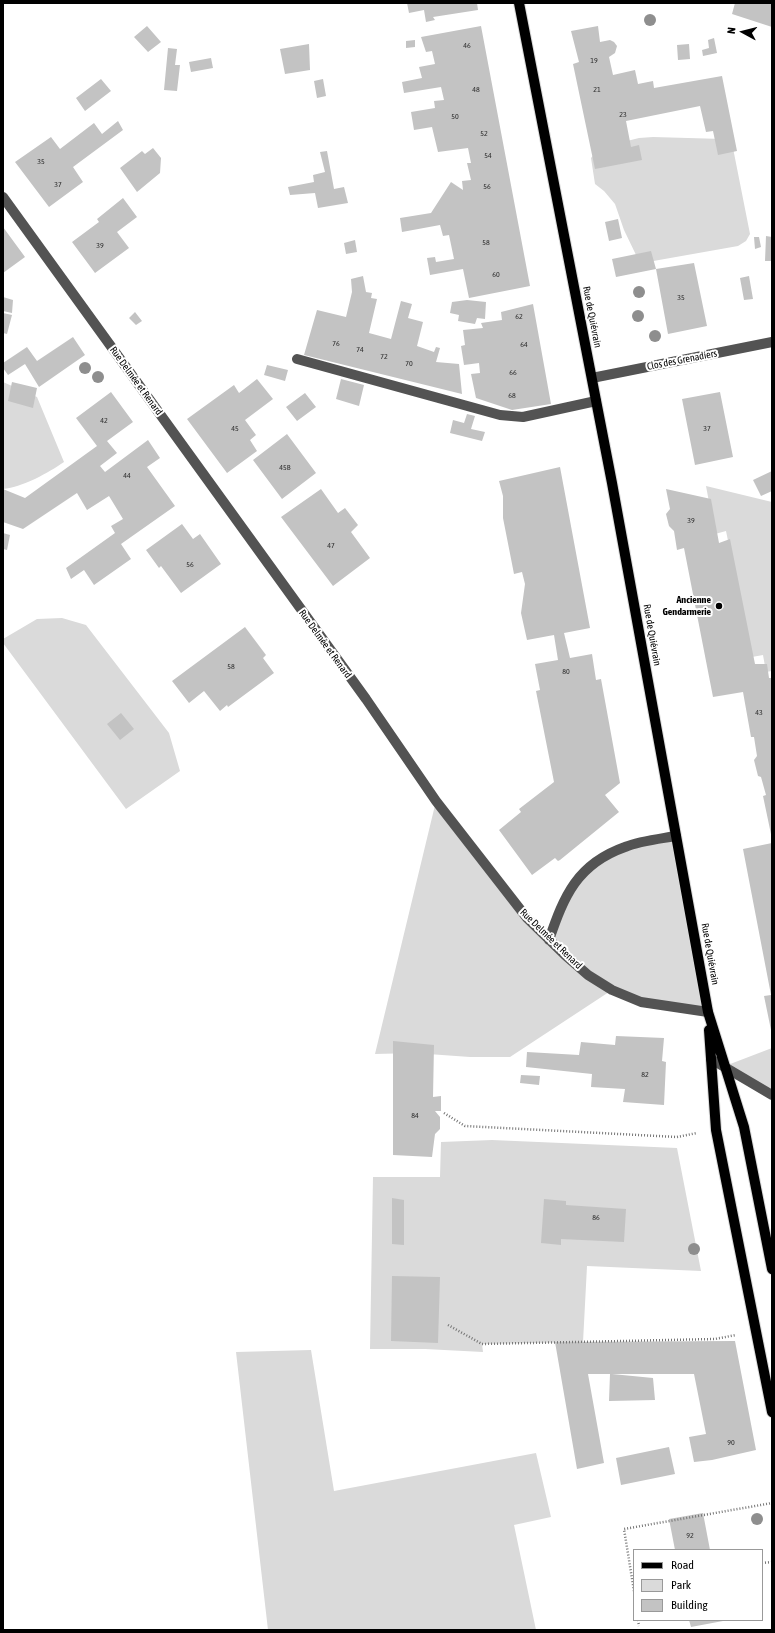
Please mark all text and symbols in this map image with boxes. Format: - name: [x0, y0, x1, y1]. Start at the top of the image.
- north arrow: [723, 12, 763, 52]
- text: N: [725, 27, 737, 34]
- house number: 46: [463, 40, 471, 50]
- house number: 19: [590, 55, 598, 65]
- house number: 48: [472, 84, 480, 94]
- house number: 21: [593, 84, 601, 94]
- house number: 23: [619, 109, 627, 119]
- house number: 50: [451, 111, 459, 121]
- house number: 52: [480, 128, 488, 138]
- house number: 54: [484, 150, 492, 160]
- house number: 35: [37, 156, 45, 166]
- house number: 37: [54, 179, 62, 189]
- house number: 56: [483, 181, 491, 191]
- house number: 58: [482, 237, 490, 247]
- house number: 39: [96, 240, 104, 250]
- house number: 60: [492, 269, 500, 279]
- street label: Rue de Quiévrain: [580, 285, 604, 349]
- house number: 35: [677, 292, 685, 302]
- house number: 62: [515, 311, 523, 321]
- house number: 76: [332, 338, 340, 348]
- house number: 64: [520, 339, 528, 349]
- street label: Rue Delmée et Renard: [107, 344, 165, 418]
- house number: 74: [356, 344, 364, 354]
- street label: Clos des Grenadiers: [646, 347, 718, 373]
- house number: 72: [380, 351, 388, 361]
- house number: 70: [405, 358, 413, 368]
- house number: 66: [509, 367, 517, 377]
- house number: 68: [508, 390, 516, 400]
- house number: 42: [100, 415, 108, 425]
- house number: 45: [231, 423, 239, 433]
- house number: 37: [703, 423, 711, 433]
- house number: 45B: [279, 462, 291, 472]
- house number: 44: [123, 470, 131, 480]
- house number: 39: [687, 515, 695, 525]
- house number: 47: [327, 540, 335, 550]
- house number: 56: [186, 559, 194, 569]
- place label: Ancienne Gendarmerie: [662, 594, 711, 618]
- marker: Ancienne Gendarmerie: [714, 601, 724, 611]
- street label: Rue de Quiévrain: [641, 603, 663, 667]
- street label: Rue Delmée et Renard: [296, 607, 354, 681]
- house number: 58: [227, 661, 235, 671]
- house number: 80: [562, 666, 570, 676]
- house number: 43: [755, 707, 763, 717]
- street label: Rue Delmée et Renard: [517, 906, 585, 972]
- street label: Rue de Quiévrain: [699, 922, 721, 986]
- house number: 82: [641, 1069, 649, 1079]
- house number: 84: [411, 1110, 419, 1120]
- house number: 86: [592, 1212, 600, 1222]
- house number: 90: [727, 1437, 735, 1447]
- house number: 92: [686, 1530, 694, 1540]
- legend: [633, 1549, 763, 1621]
- text: Road: [671, 1558, 694, 1572]
- text: Park: [671, 1578, 691, 1592]
- text: Building: [671, 1598, 708, 1612]

